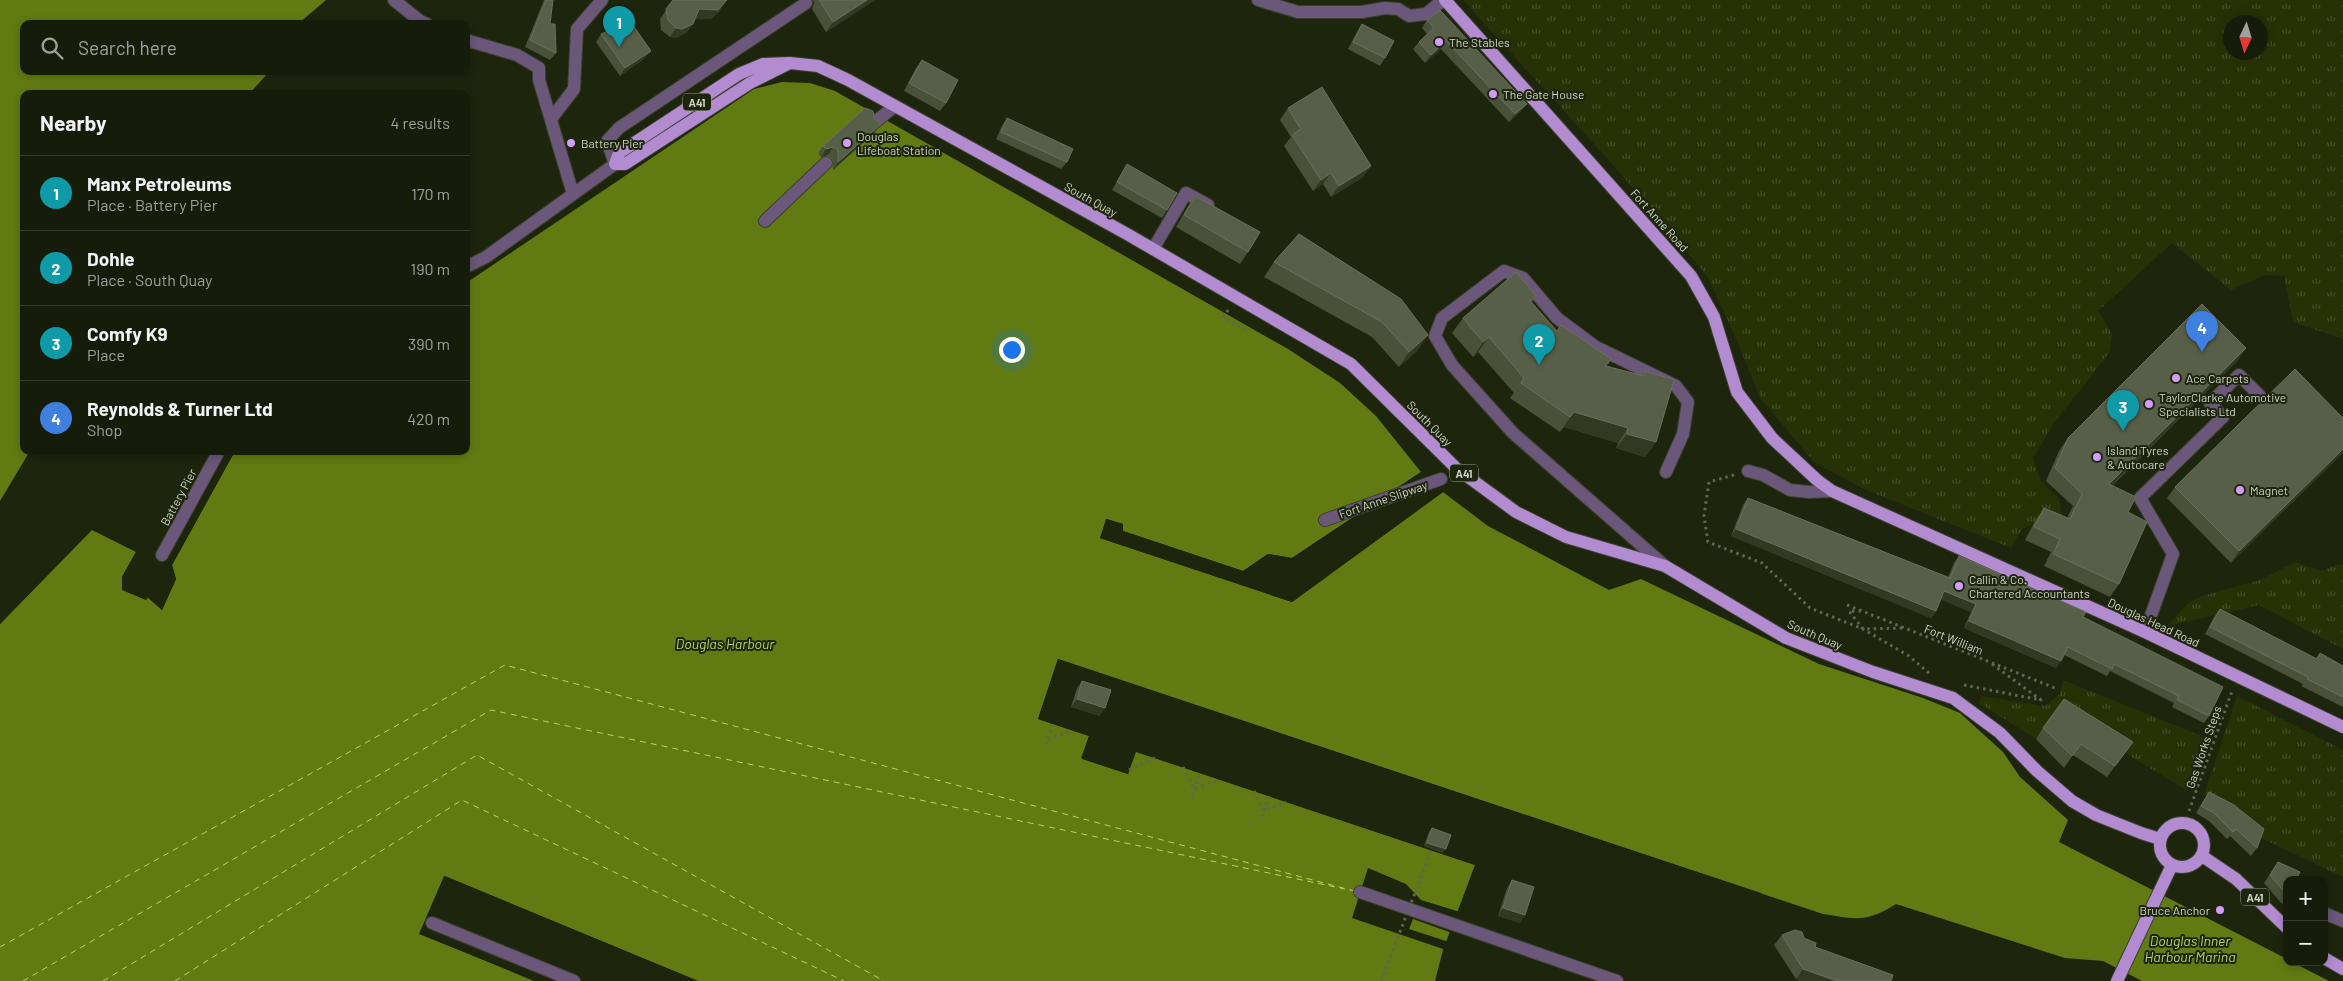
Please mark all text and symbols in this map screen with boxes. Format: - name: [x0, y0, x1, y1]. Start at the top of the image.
- pin: 1: [603, 6, 635, 47]
- north arrow: [2223, 15, 2268, 60]
- search box: [20, 20, 470, 75]
- icon: search: [38, 34, 66, 62]
- place label: The Stables: [1449, 35, 1510, 49]
- text: Search here: [78, 36, 177, 59]
- marker: The Stables: [1433, 36, 1445, 48]
- place label: The Gate House: [1503, 87, 1584, 101]
- marker: The Gate House: [1487, 88, 1499, 100]
- road number: A41: [683, 94, 711, 110]
- text: Nearby: [40, 110, 106, 135]
- text: 4 results: [390, 113, 450, 132]
- place label: Douglas Lifeboat Station: [857, 129, 941, 157]
- place label: Battery Pier: [581, 136, 644, 150]
- marker: Battery Pier: [565, 137, 577, 149]
- marker: Douglas Lifeboat Station: [841, 137, 853, 149]
- text: Manx Petroleums: [87, 172, 232, 195]
- street label: South Quay: [1062, 179, 1120, 219]
- text: 1: [53, 184, 59, 203]
- text: 170 m: [411, 184, 450, 203]
- street label: Fort Anne Road: [1628, 186, 1692, 254]
- text: Place · Battery Pier: [87, 195, 218, 214]
- text: Dohle: [87, 247, 135, 270]
- text: 2: [52, 259, 60, 278]
- text: 190 m: [411, 259, 450, 278]
- text: Place · South Quay: [87, 270, 212, 289]
- pin: 4: [2186, 311, 2218, 352]
- text: Comfy K9: [87, 322, 168, 345]
- pin: 2: [1523, 324, 1555, 365]
- text: 3: [52, 334, 60, 353]
- text: 390 m: [408, 334, 450, 353]
- your location: [999, 337, 1025, 363]
- text: Place: [87, 345, 125, 364]
- place label: Ace Carpets: [2186, 371, 2249, 385]
- marker: Ace Carpets: [2170, 372, 2182, 384]
- pin: 3: [2107, 390, 2139, 431]
- place label: TaylorClarke Automotive Specialists Ltd: [2159, 390, 2286, 418]
- text: Reynolds & Turner Ltd: [87, 397, 273, 420]
- street label: South Quay: [1404, 397, 1456, 449]
- marker: TaylorClarke Automotive Specialists Ltd: [2143, 398, 2155, 410]
- text: 4: [51, 409, 61, 428]
- text: 420 m: [407, 409, 450, 428]
- text: Shop: [87, 420, 122, 439]
- place label: Island Tyres & Autocare: [2107, 443, 2169, 471]
- marker: Island Tyres & Autocare: [2091, 451, 2103, 463]
- road number: A41: [1450, 464, 1478, 482]
- street label: Battery Pier: [157, 466, 199, 528]
- street label: Fort Anne Slipway: [1337, 477, 1429, 521]
- place label: Magnet: [2250, 483, 2288, 497]
- marker: Magnet: [2234, 484, 2246, 496]
- place label: Callin & Co. Chartered Accountants: [1969, 572, 2090, 600]
- marker: Callin & Co. Chartered Accountants: [1953, 580, 1965, 592]
- street label: Douglas Head Road: [2106, 595, 2202, 649]
- street label: South Quay: [1785, 616, 1845, 652]
- street label: Fort William: [1922, 621, 1986, 657]
- water label: Douglas Harbour: [676, 635, 775, 652]
- street label: Gas Works Steps: [2182, 704, 2224, 790]
- map controls: [2283, 876, 2328, 966]
- button: +: [2283, 876, 2328, 921]
- road number: A41: [2241, 889, 2269, 906]
- place label: Bruce Anchor: [2139, 903, 2211, 917]
- marker: Bruce Anchor: [2214, 904, 2226, 916]
- button: −: [2283, 921, 2328, 966]
- water label: Douglas Inner Harbour Marina: [2144, 932, 2236, 965]

